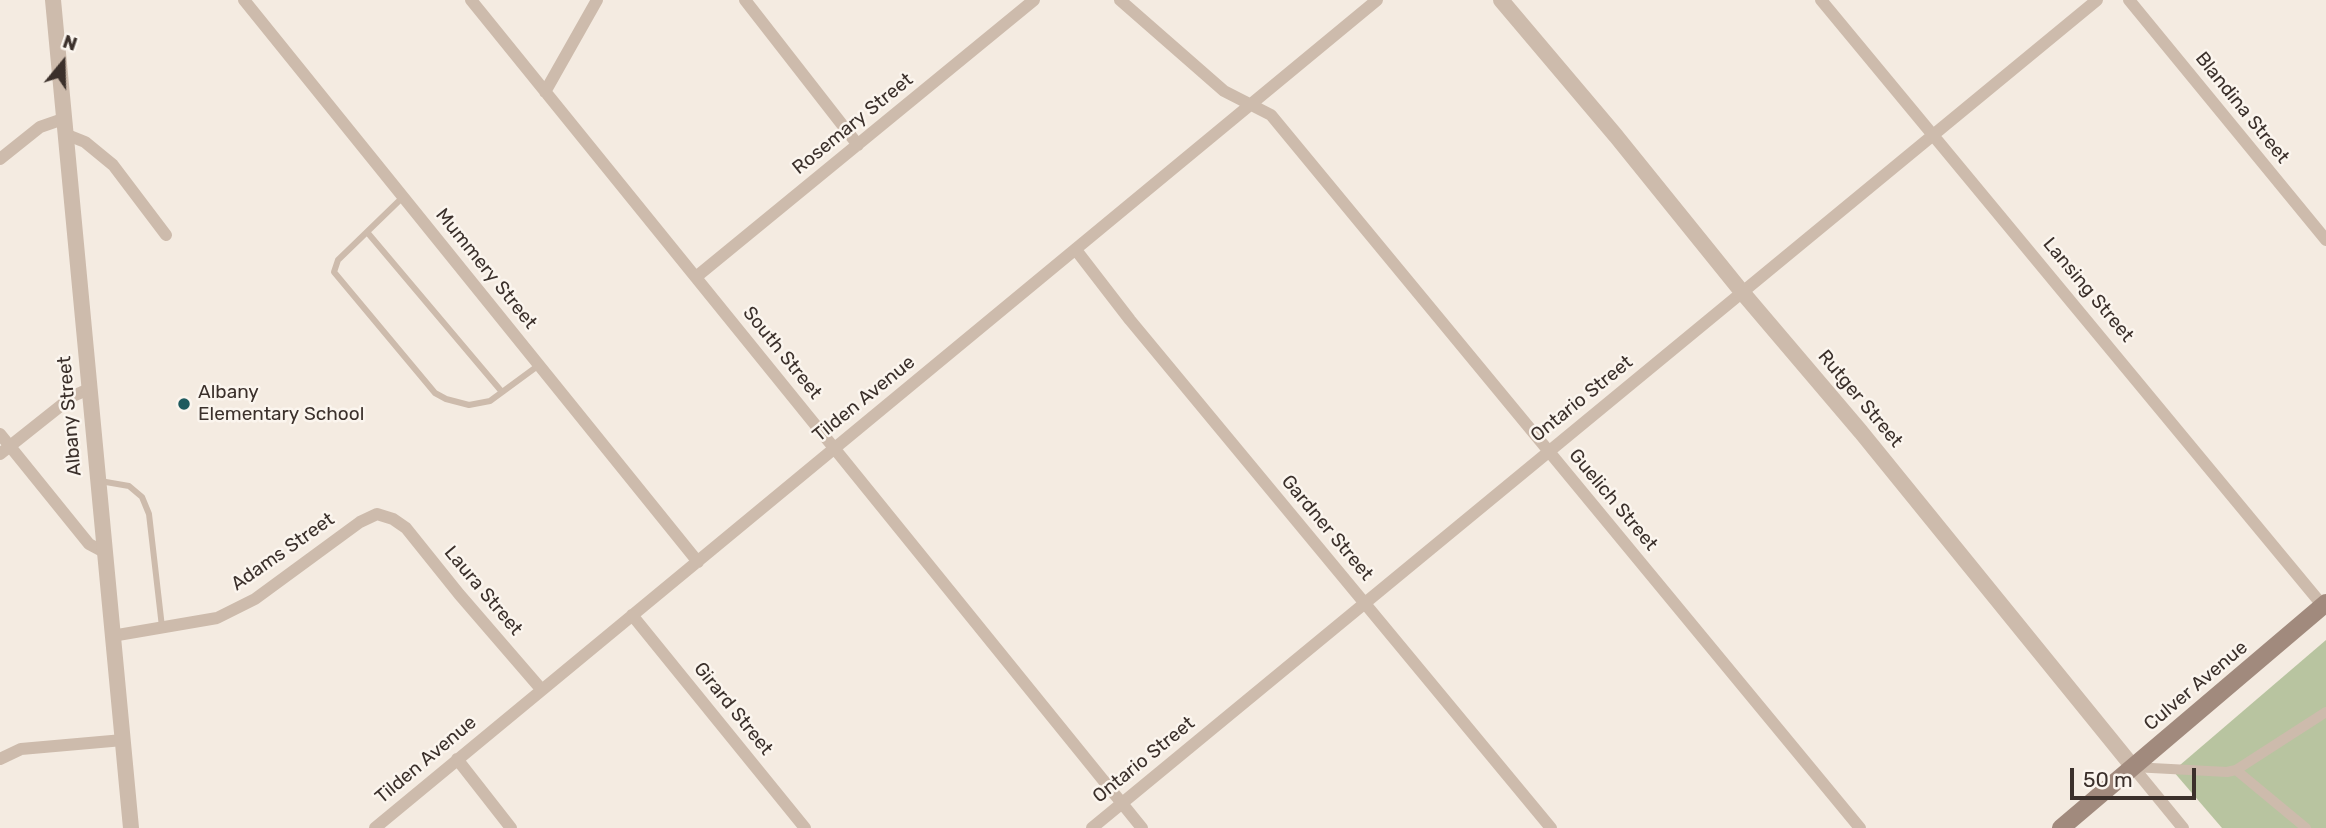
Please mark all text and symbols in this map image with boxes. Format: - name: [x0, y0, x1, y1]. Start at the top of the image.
- north arrow: [28, 28, 98, 98]
- text: N: [60, 30, 80, 56]
- street label: Blandina Street: [2190, 48, 2294, 168]
- street label: Rosemary Street: [788, 68, 918, 180]
- street label: Mummery Street: [430, 204, 542, 334]
- street label: Lansing Street: [2038, 233, 2138, 347]
- street label: South Street: [738, 302, 826, 404]
- street label: Rutger Street: [1813, 346, 1907, 452]
- street label: Tilden Avenue: [808, 351, 920, 447]
- street label: Ontario Street: [1526, 351, 1638, 447]
- street label: Albany Street: [53, 355, 87, 477]
- place label: Albany Elementary School: [198, 382, 364, 426]
- marker: Albany Elementary School: [176, 396, 192, 412]
- street label: Guelich Street: [1564, 444, 1662, 556]
- street label: Gardner Street: [1276, 471, 1378, 585]
- street label: Adams Street: [227, 508, 339, 596]
- street label: Laura Street: [439, 542, 527, 640]
- street label: Culver Avenue: [2140, 636, 2252, 736]
- street label: Girard Street: [689, 658, 777, 760]
- street label: Tilden Avenue: [371, 711, 481, 809]
- street label: Ontario Street: [1088, 712, 1200, 808]
- scale bar: [2074, 754, 2200, 798]
- text: 50 m: [2083, 767, 2133, 792]

